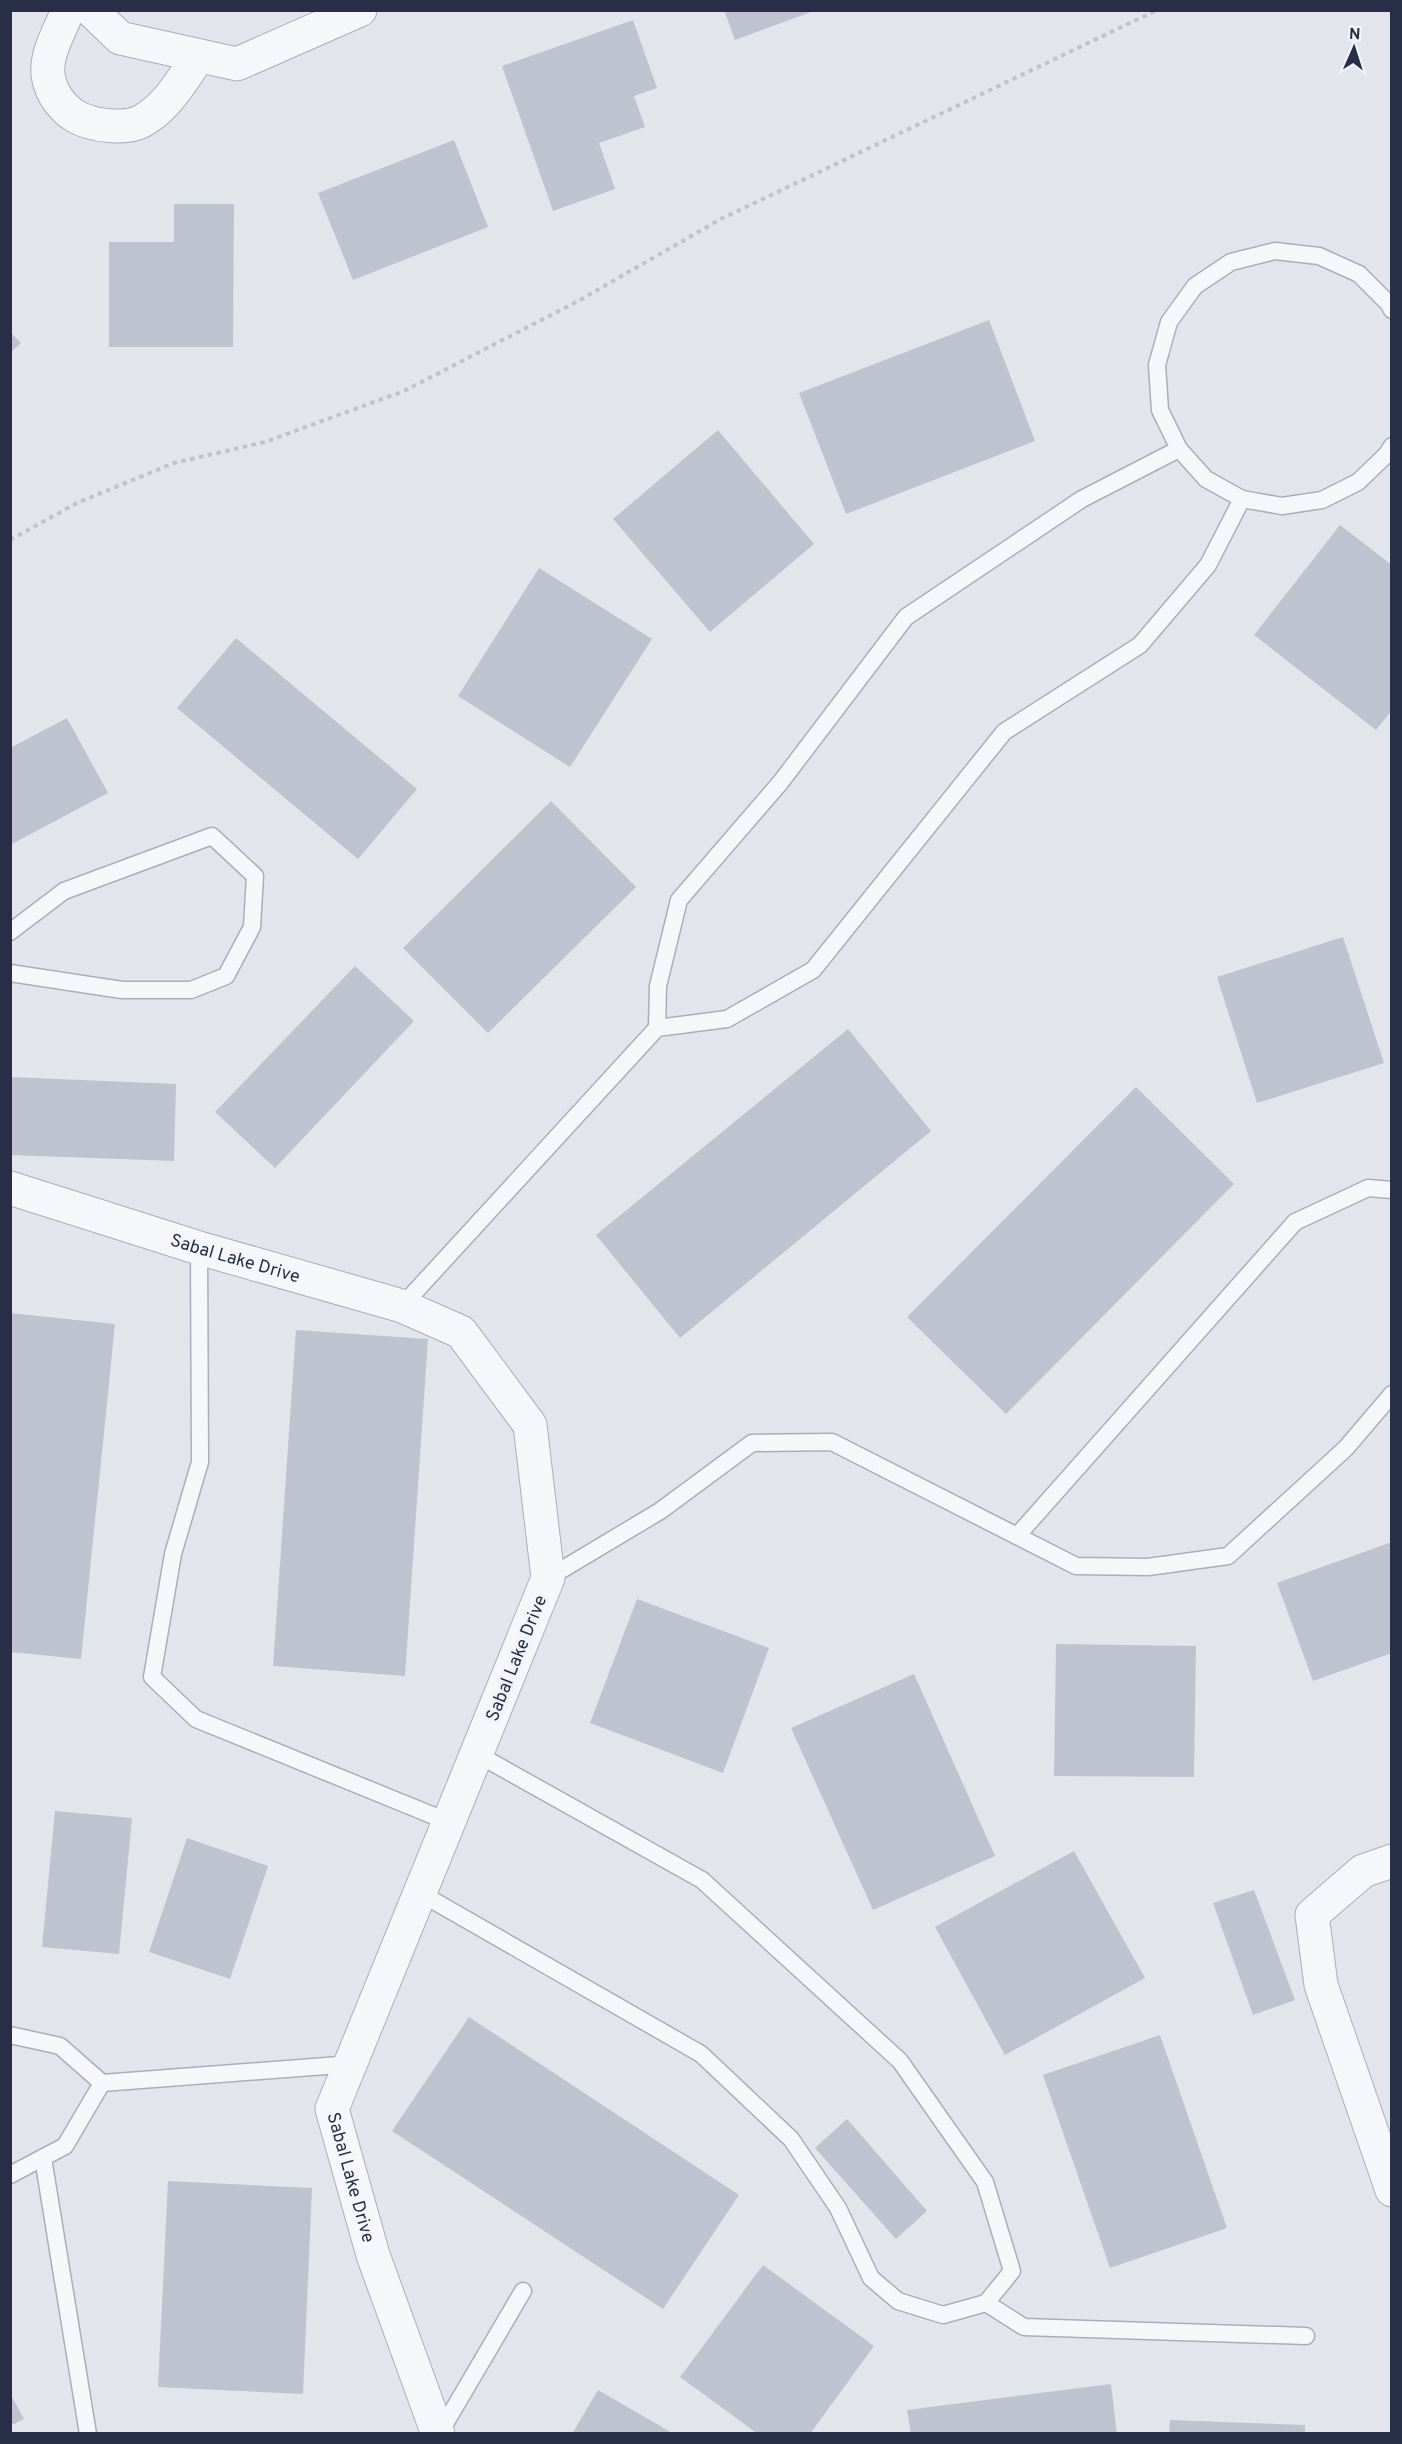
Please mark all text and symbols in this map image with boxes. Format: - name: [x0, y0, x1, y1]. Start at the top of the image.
- north arrow: [1324, 18, 1384, 78]
- text: N: [1348, 25, 1361, 45]
- street label: Sabal Lake Drive: [167, 1230, 303, 1289]
- street label: Sabal Lake Drive: [482, 1592, 553, 1725]
- street label: Sabal Lake Drive: [321, 2110, 379, 2245]

